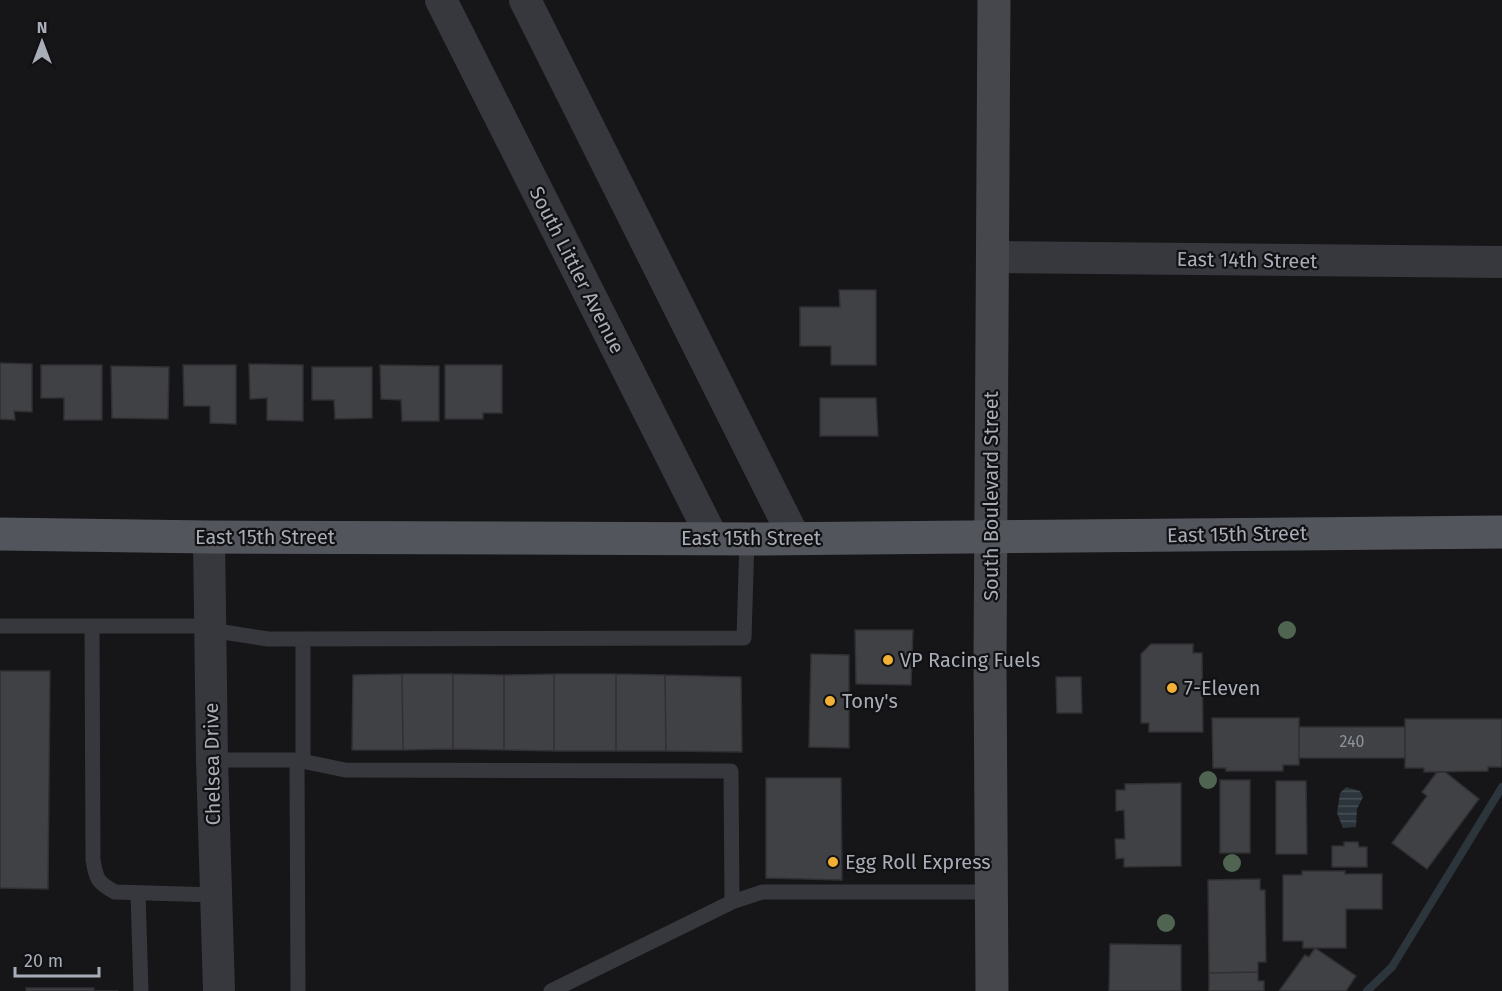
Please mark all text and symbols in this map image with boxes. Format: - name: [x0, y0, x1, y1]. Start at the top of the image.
- north arrow: [12, 12, 72, 72]
- text: N: [37, 18, 47, 37]
- street label: South Littler Avenue: [524, 182, 630, 358]
- street label: East 14th Street: [1176, 247, 1318, 273]
- street label: South Boulevard Street: [979, 390, 1003, 601]
- street label: East 15th Street: [1167, 521, 1308, 547]
- street label: East 15th Street: [195, 525, 336, 549]
- street label: East 15th Street: [681, 526, 822, 550]
- place label: VP Racing Fuels: [900, 648, 1040, 672]
- marker: VP Racing Fuels: [881, 653, 895, 667]
- place label: 7-Eleven: [1184, 676, 1260, 700]
- marker: 7-Eleven: [1165, 681, 1179, 695]
- place label: Tony's: [842, 689, 898, 713]
- marker: Tony's: [823, 694, 837, 708]
- street label: Chelsea Drive: [199, 702, 225, 826]
- house number: 240: [1340, 732, 1365, 751]
- place label: Egg Roll Express: [845, 850, 991, 874]
- marker: Egg Roll Express: [826, 855, 840, 869]
- scale bar: [15, 940, 99, 978]
- text: 20 m: [24, 950, 63, 972]

